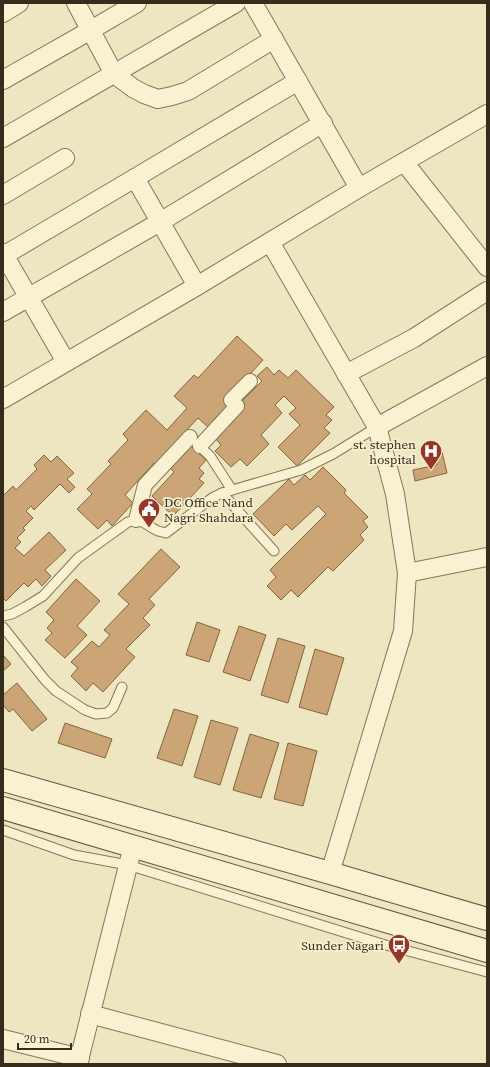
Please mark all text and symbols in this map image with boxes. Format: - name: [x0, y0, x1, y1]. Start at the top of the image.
- place label: st. stephen hospital: [353, 436, 416, 468]
- hospital icon: st. stephen hospital: [418, 438, 444, 471]
- place label: DC Office Nand Nagri Shahdara: [164, 494, 254, 526]
- public building icon: DC Office Nand Nagri Shahdara: [136, 496, 162, 529]
- bus stop icon: Sunder Nagari: [386, 932, 412, 965]
- place label: Sunder Nagari: [301, 937, 384, 954]
- scale bar: [18, 1025, 71, 1051]
- text: 20 m: [24, 1031, 50, 1047]

